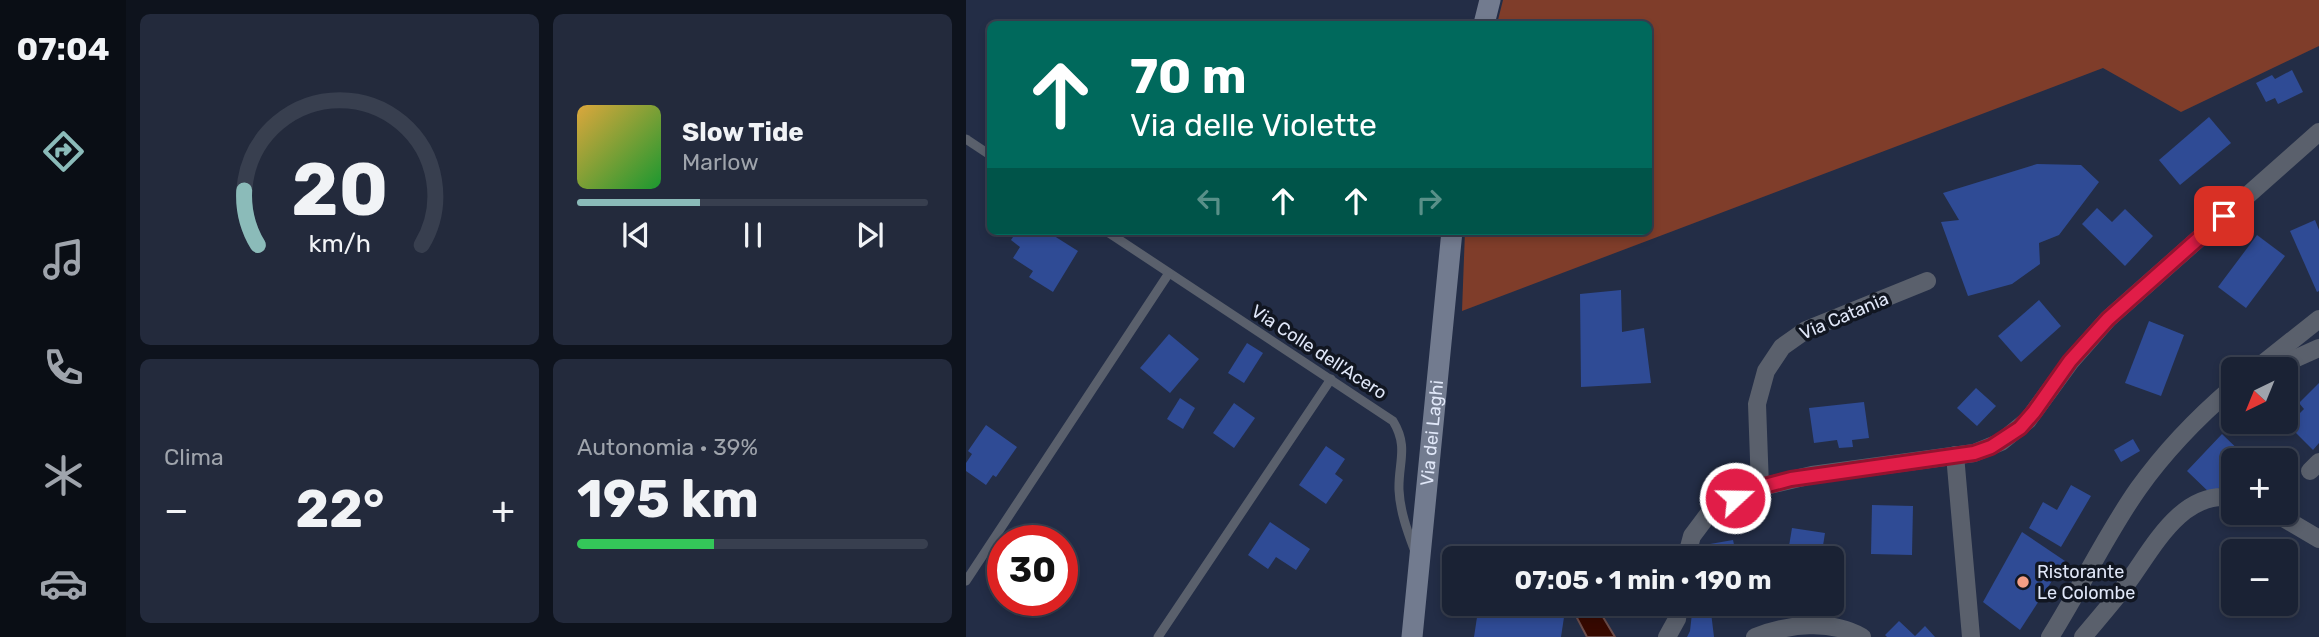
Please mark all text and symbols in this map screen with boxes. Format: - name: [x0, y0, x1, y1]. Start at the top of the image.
- text: 07:04: [16, 30, 110, 68]
- text: 70 m: [1130, 47, 1247, 105]
- icon: ahead: [1015, 49, 1106, 140]
- text: Via delle Violette: [1130, 106, 1377, 144]
- text: Slow Tide: [682, 117, 804, 148]
- icon: directions: [39, 127, 88, 176]
- text: 20: [291, 148, 388, 234]
- text: Marlow: [682, 148, 759, 176]
- icon: left: [1191, 182, 1229, 220]
- icon: ahead: [1264, 182, 1302, 220]
- icon: ahead: [1337, 182, 1375, 220]
- icon: right: [1410, 182, 1448, 220]
- pin: [2194, 186, 2254, 246]
- icon: arrive: [2205, 197, 2243, 235]
- icon: previous: [617, 216, 655, 254]
- icon: pause: [734, 216, 772, 254]
- icon: next: [851, 216, 889, 254]
- text: km/h: [308, 229, 371, 258]
- icon: music: [39, 235, 88, 284]
- street label: Via Catania: [1796, 287, 1892, 345]
- street label: Via Colle dell'Acero: [1247, 300, 1391, 404]
- icon: phone: [39, 343, 88, 392]
- north arrow: [2221, 357, 2298, 434]
- map controls: [2221, 357, 2298, 616]
- street label: Via dei Laghi: [1416, 379, 1448, 487]
- text: Autonomia · 39%: [577, 433, 758, 461]
- text: Clima: [164, 443, 224, 471]
- button: +: [2221, 448, 2298, 525]
- icon: climate: [39, 451, 88, 500]
- position arrow: [1698, 461, 1772, 535]
- text: 195 km: [577, 468, 759, 530]
- text: 22°: [296, 478, 385, 540]
- text: −: [164, 487, 189, 533]
- text: +: [491, 487, 515, 533]
- speed limit sign: 30: [987, 525, 1078, 616]
- button: −: [2221, 539, 2298, 616]
- icon: car: [39, 559, 88, 608]
- place label: Ristorante Le Colombe: [2037, 561, 2135, 604]
- text: 07:05 · 1 min · 190 m: [1514, 565, 1772, 596]
- marker: Ristorante Le Colombe: [2015, 574, 2031, 590]

